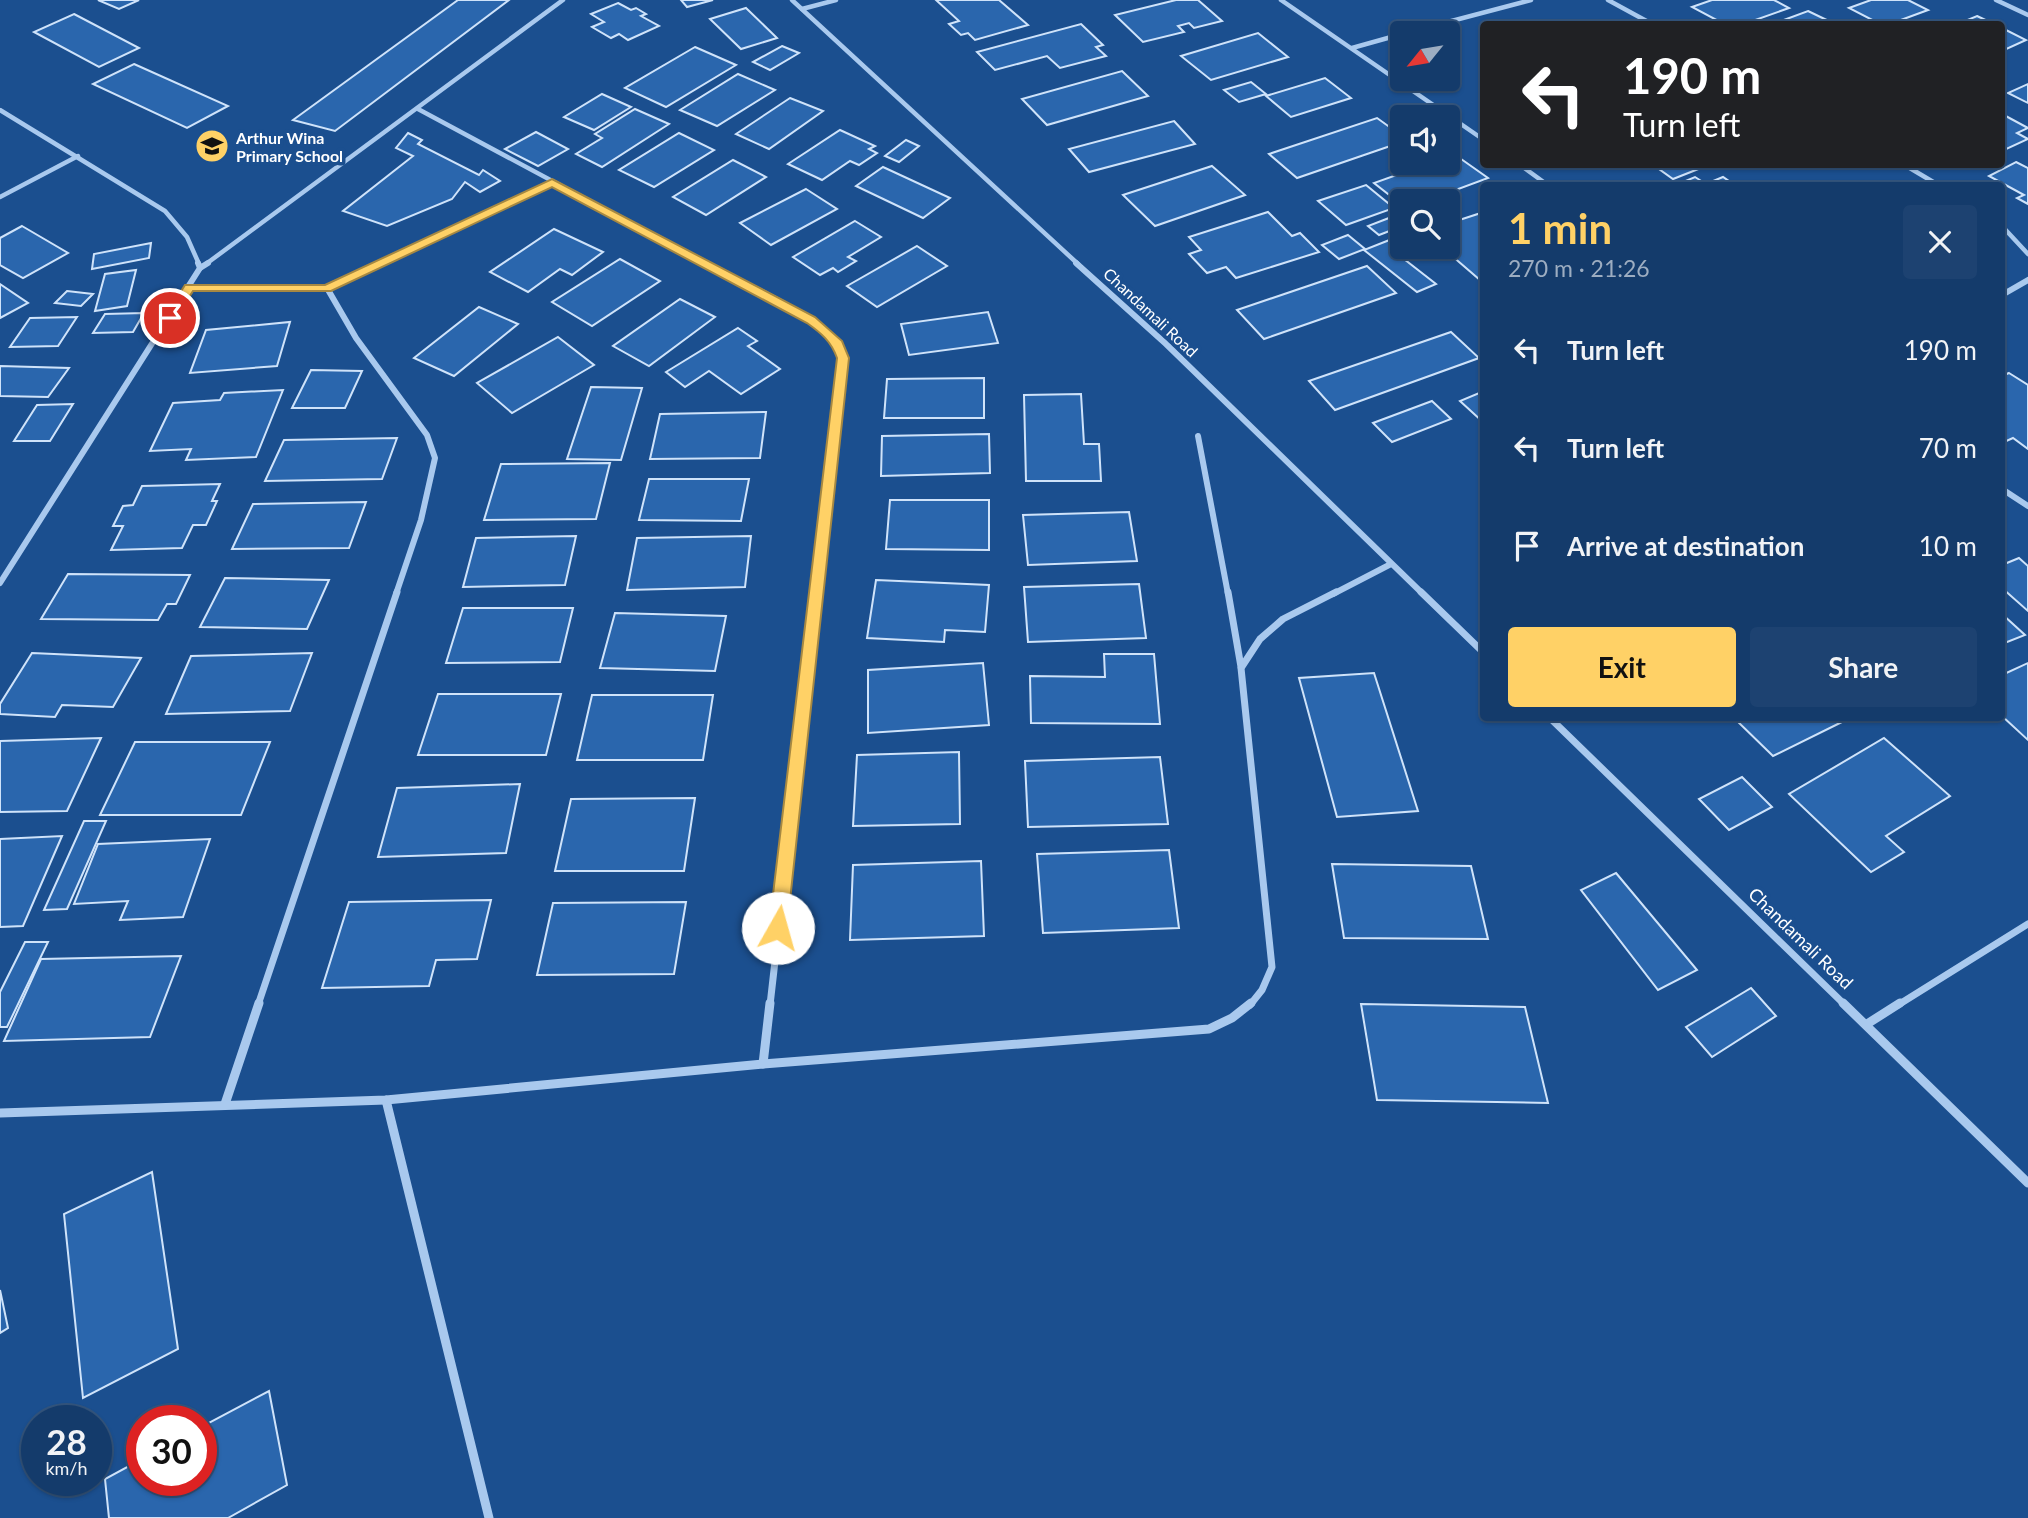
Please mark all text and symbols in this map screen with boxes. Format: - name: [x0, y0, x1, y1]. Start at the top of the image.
- north arrow: [1390, 21, 1460, 91]
- map controls: [1390, 21, 1460, 259]
- text: 190 m: [1623, 46, 1761, 104]
- icon: left: [1508, 49, 1599, 140]
- button: sound: [1390, 105, 1460, 175]
- text: Turn left: [1623, 105, 1740, 144]
- school or university icon: Arthur Wina Primary School: [193, 127, 231, 165]
- place label: Arthur Wina Primary School: [235, 128, 343, 165]
- button: search: [1390, 189, 1460, 259]
- text: 1 min: [1508, 203, 1612, 253]
- button: close: [1903, 205, 1977, 279]
- text: 270 m · 21:26: [1508, 254, 1650, 282]
- street label: Chandamali Road: [1100, 264, 1202, 360]
- pin: [140, 288, 200, 348]
- icon: arrive: [151, 299, 189, 337]
- icon: left: [1508, 331, 1546, 369]
- text: Turn left: [1567, 334, 1664, 366]
- text: 190 m: [1904, 334, 1977, 366]
- icon: left: [1508, 429, 1546, 467]
- text: Turn left: [1567, 432, 1664, 464]
- text: 70 m: [1919, 432, 1977, 464]
- icon: arrive: [1508, 527, 1546, 565]
- text: Arrive at destination: [1567, 530, 1804, 562]
- text: 10 m: [1919, 530, 1977, 562]
- button: Exit: [1508, 627, 1736, 707]
- button: Share: [1750, 627, 1977, 707]
- street label: Chandamali Road: [1744, 883, 1858, 993]
- position arrow: [741, 891, 815, 965]
- speed limit sign: 30: [126, 1405, 217, 1496]
- text: 28: [46, 1420, 87, 1462]
- text: km/h: [45, 1457, 88, 1479]

